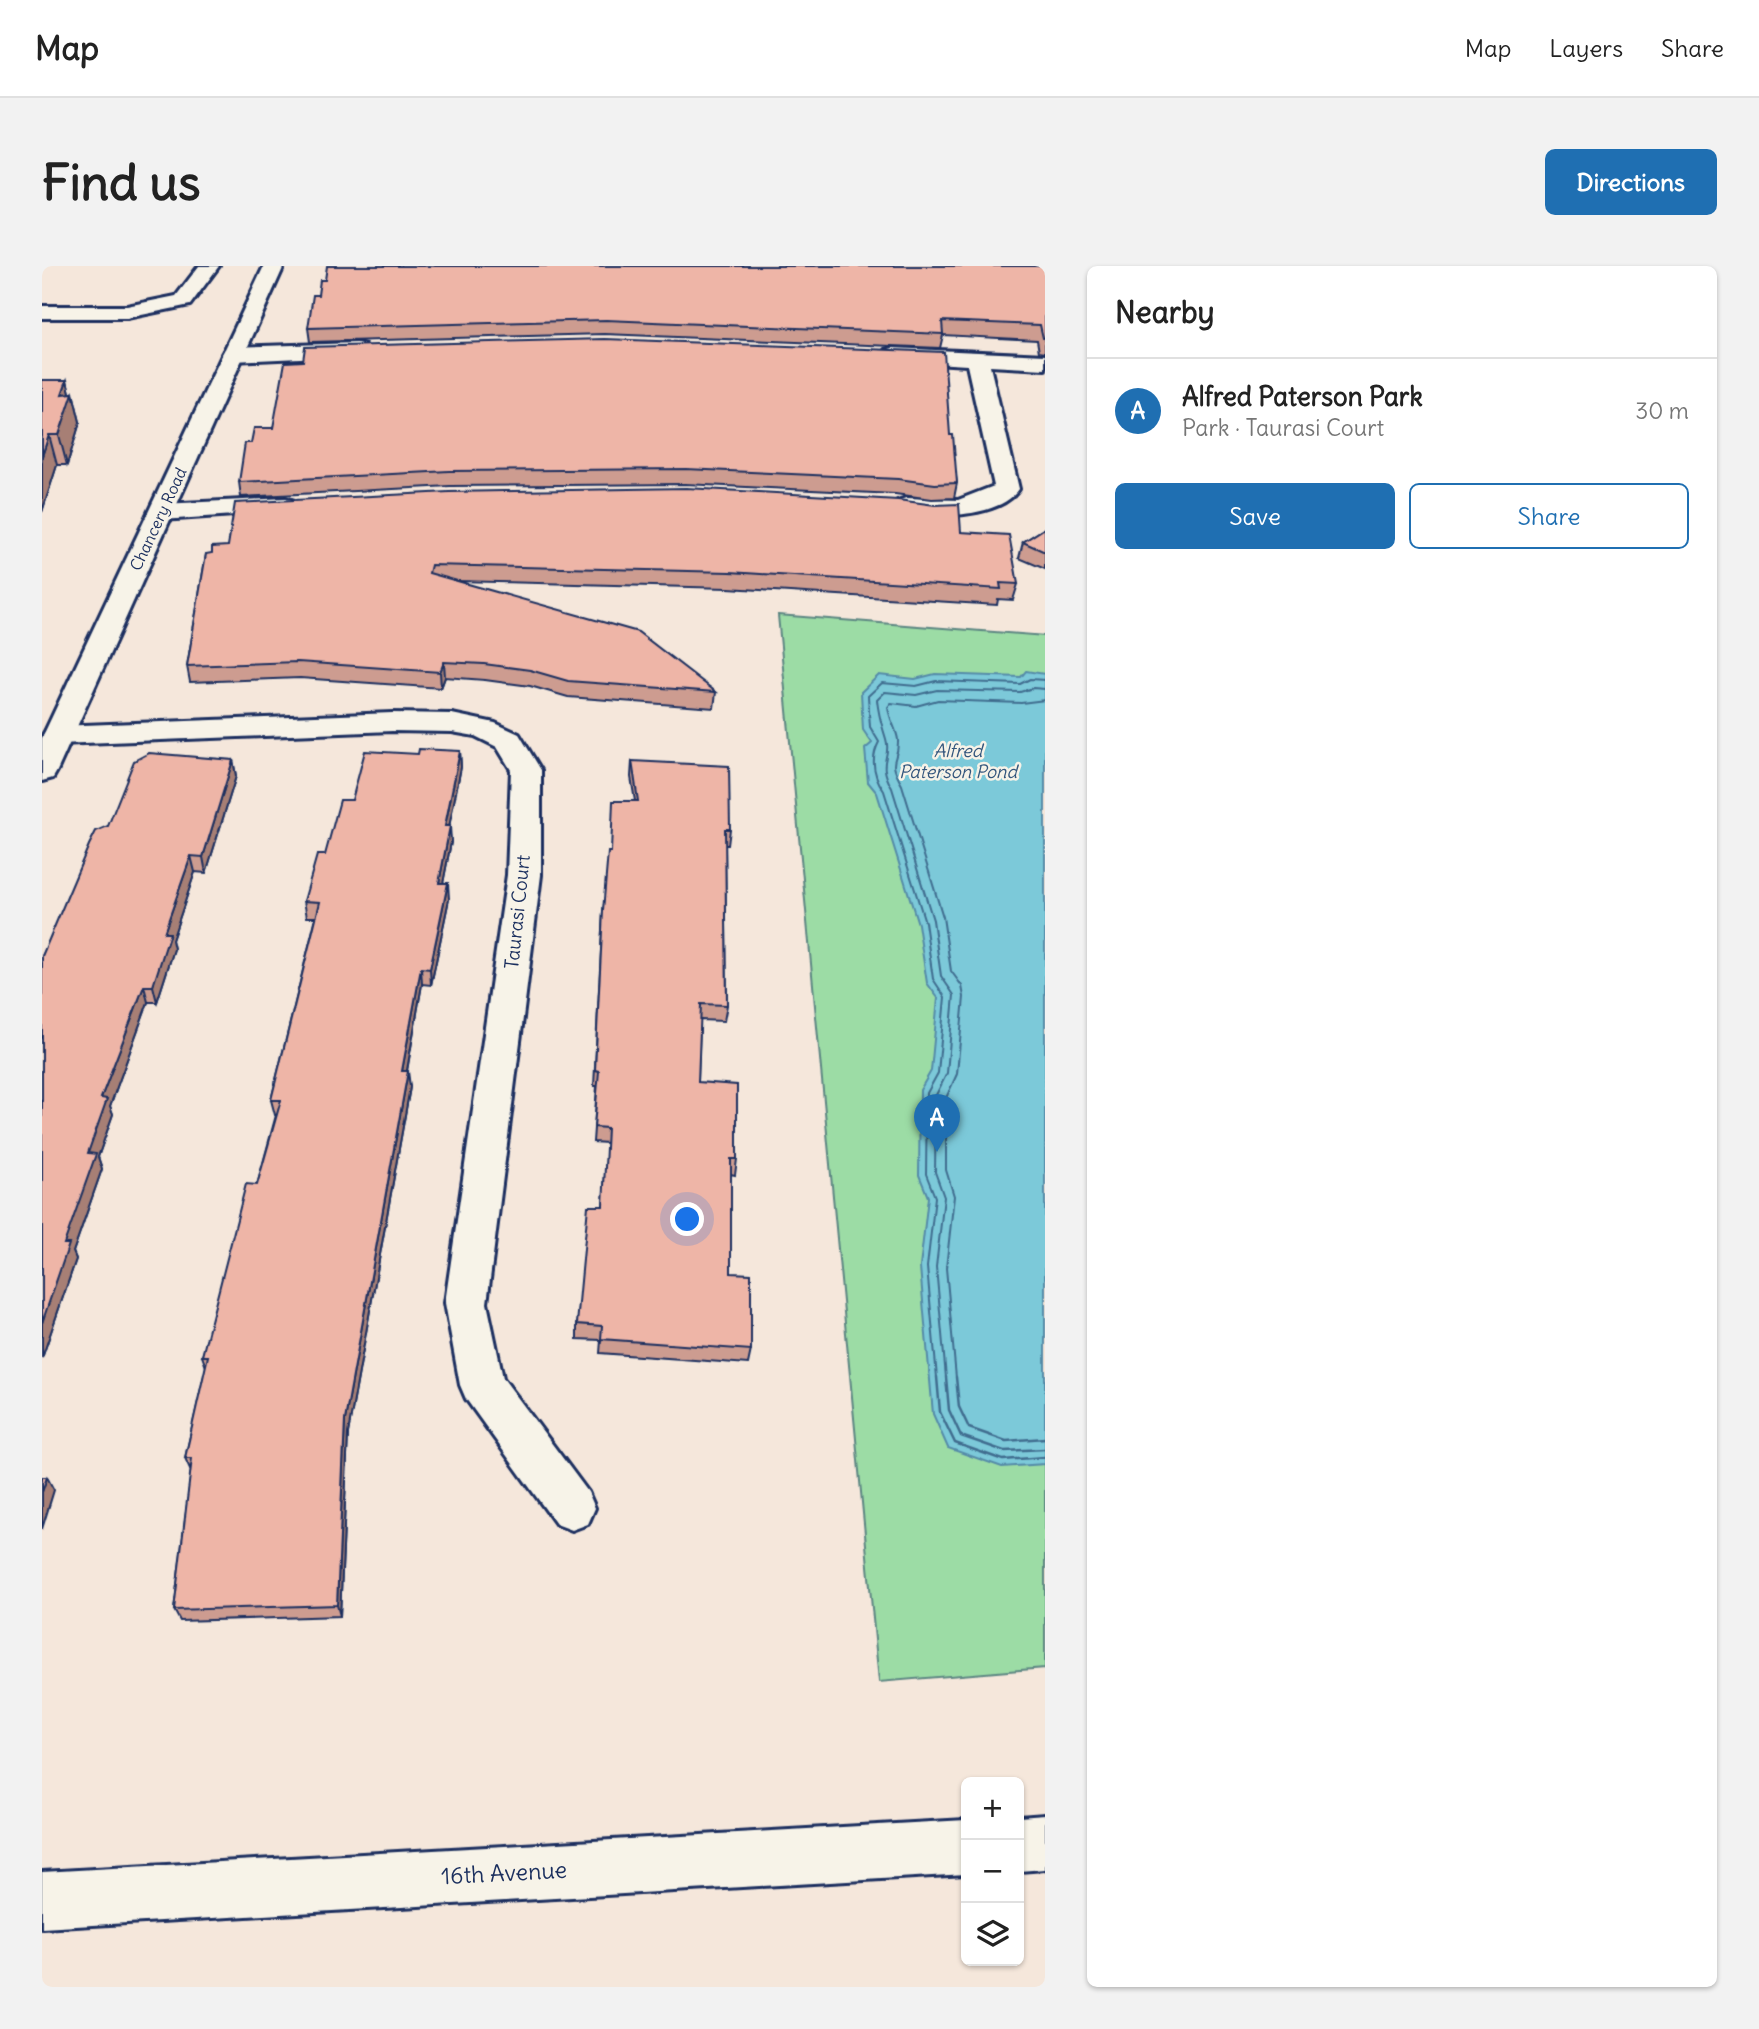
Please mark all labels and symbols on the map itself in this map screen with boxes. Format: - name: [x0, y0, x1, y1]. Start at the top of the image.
- street label: Chancery Road: [125, 464, 191, 574]
- water label: Alfred Paterson Pond: [899, 739, 1019, 783]
- street label: Taurasi Court: [499, 854, 535, 970]
- pin: A: [914, 1094, 960, 1152]
- your location: [670, 1202, 704, 1236]
- street label: 16th Avenue: [440, 1855, 568, 1890]

